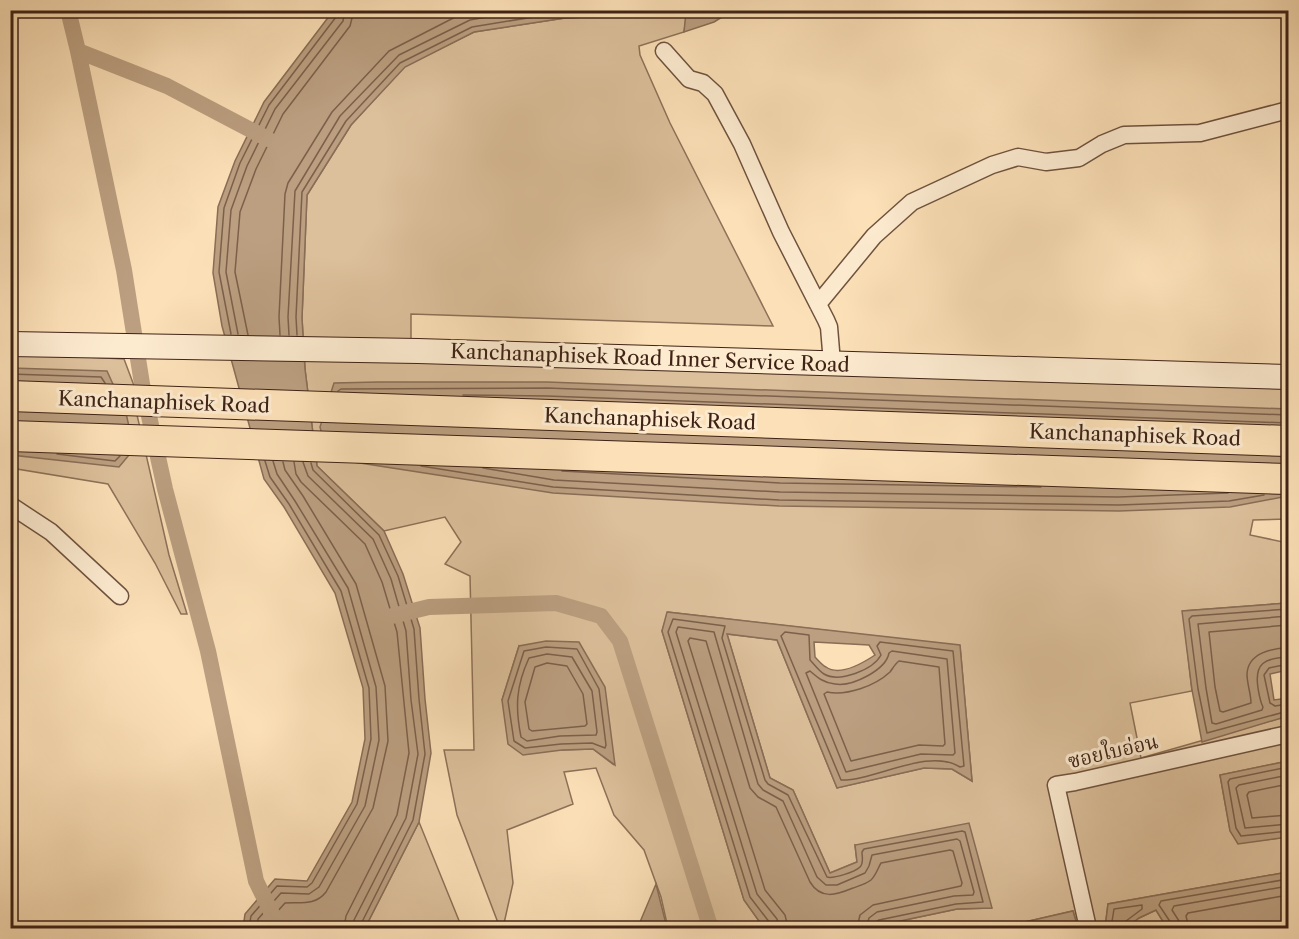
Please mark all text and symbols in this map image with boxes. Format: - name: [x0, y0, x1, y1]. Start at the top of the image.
- street label: Kanchanaphisek Road Inner Service Road: [450, 339, 850, 377]
- street label: Kanchanaphisek Road: [58, 386, 270, 418]
- street label: Kanchanaphisek Road: [544, 403, 756, 435]
- street label: Kanchanaphisek Road: [1029, 419, 1241, 451]
- street label: ซอยใบอ่อน: [1065, 728, 1160, 773]

